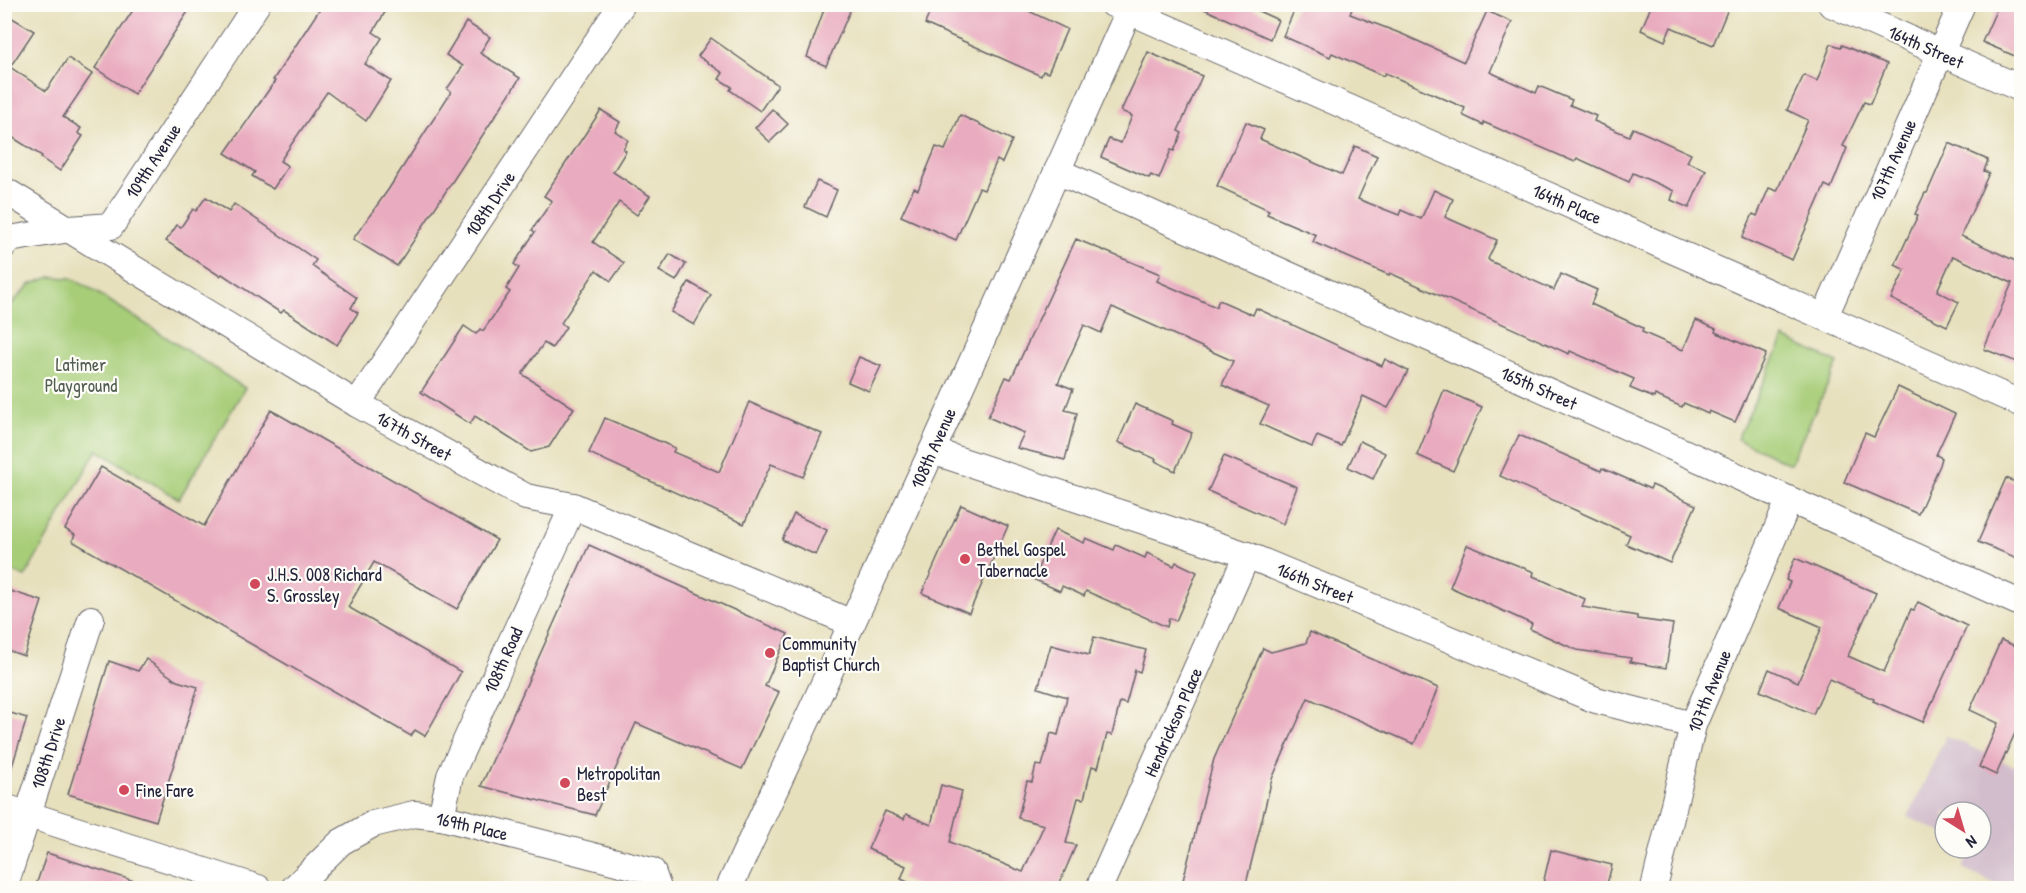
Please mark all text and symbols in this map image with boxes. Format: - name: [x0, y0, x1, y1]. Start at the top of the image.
- street label: 164th Street: [1884, 19, 1968, 75]
- street label: 107th Avenue: [1864, 115, 1922, 205]
- street label: 109th Avenue: [119, 119, 187, 203]
- street label: 108th Drive: [459, 166, 521, 242]
- street label: 164th Place: [1529, 178, 1605, 230]
- park label: Latimer Playground: [45, 352, 117, 398]
- street label: 165th Street: [1497, 360, 1582, 416]
- street label: 108th Avenue: [904, 404, 962, 492]
- street label: 167th Street: [372, 405, 457, 467]
- place label: Bethel Gospel Tabernacle: [977, 537, 1066, 583]
- marker: Bethel Gospel Tabernacle: [958, 552, 972, 566]
- street label: 166th Street: [1273, 556, 1358, 610]
- place label: J.H.S. 008 Richard S. Grossley: [267, 562, 382, 608]
- marker: J.H.S. 008 Richard S. Grossley: [248, 577, 262, 591]
- street label: 108th Road: [477, 623, 529, 697]
- place label: Community Baptist Church: [782, 631, 880, 677]
- marker: Community Baptist Church: [763, 646, 777, 660]
- street label: 107th Avenue: [1681, 646, 1737, 736]
- street label: Hendrickson Place: [1138, 663, 1208, 781]
- street label: 108th Drive: [25, 714, 71, 792]
- place label: Metropolitan Best: [577, 761, 660, 807]
- marker: Metropolitan Best: [558, 776, 572, 790]
- place label: Fine Fare: [135, 778, 194, 803]
- marker: Fine Fare: [117, 783, 131, 797]
- north arrow: [1933, 800, 1993, 860]
- street label: 169th Place: [434, 806, 510, 846]
- text: N: [1962, 831, 1982, 854]

